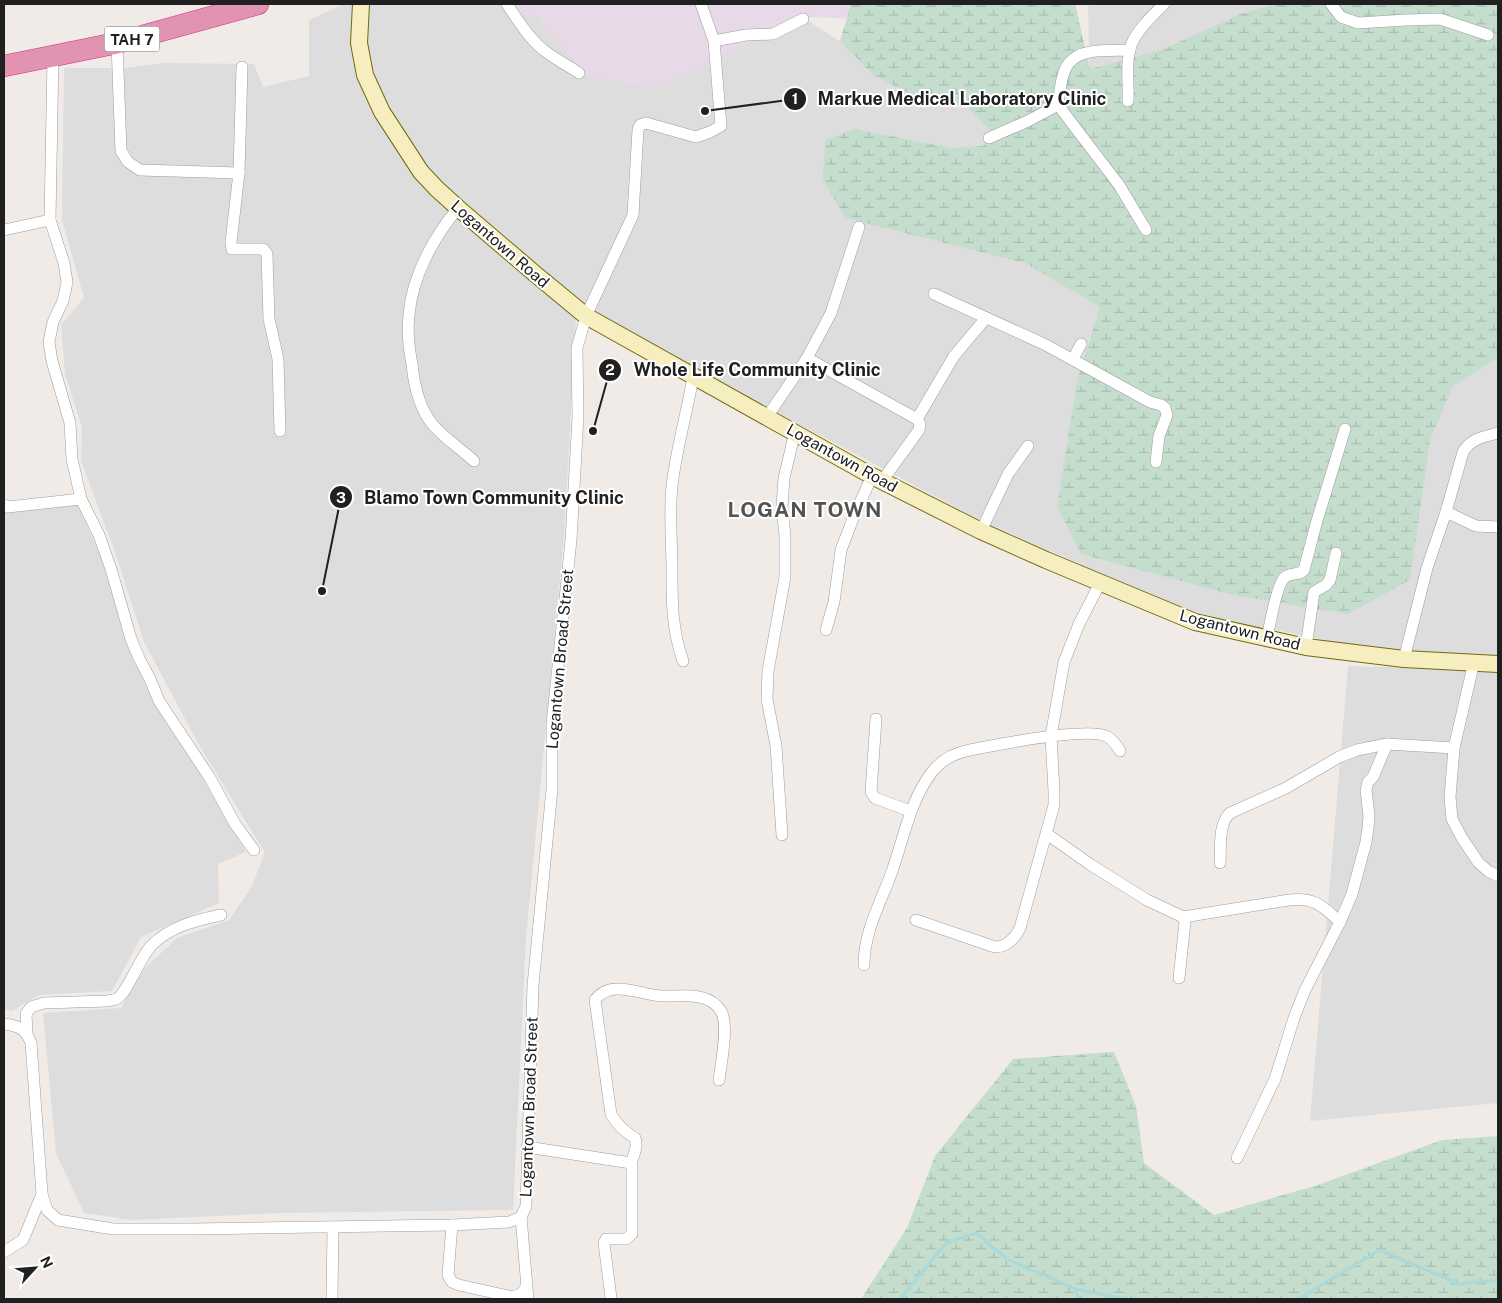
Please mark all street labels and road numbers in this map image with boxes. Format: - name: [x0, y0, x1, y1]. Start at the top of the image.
- road number: TAH 7: [104, 26, 160, 52]
- street label: Logantown Road: [447, 196, 553, 292]
- street label: Logantown Road: [783, 420, 901, 496]
- street label: Logantown Broad Street: [543, 568, 577, 750]
- street label: Logantown Road: [1178, 606, 1302, 654]
- street label: Logantown Broad Street: [516, 1016, 542, 1198]

